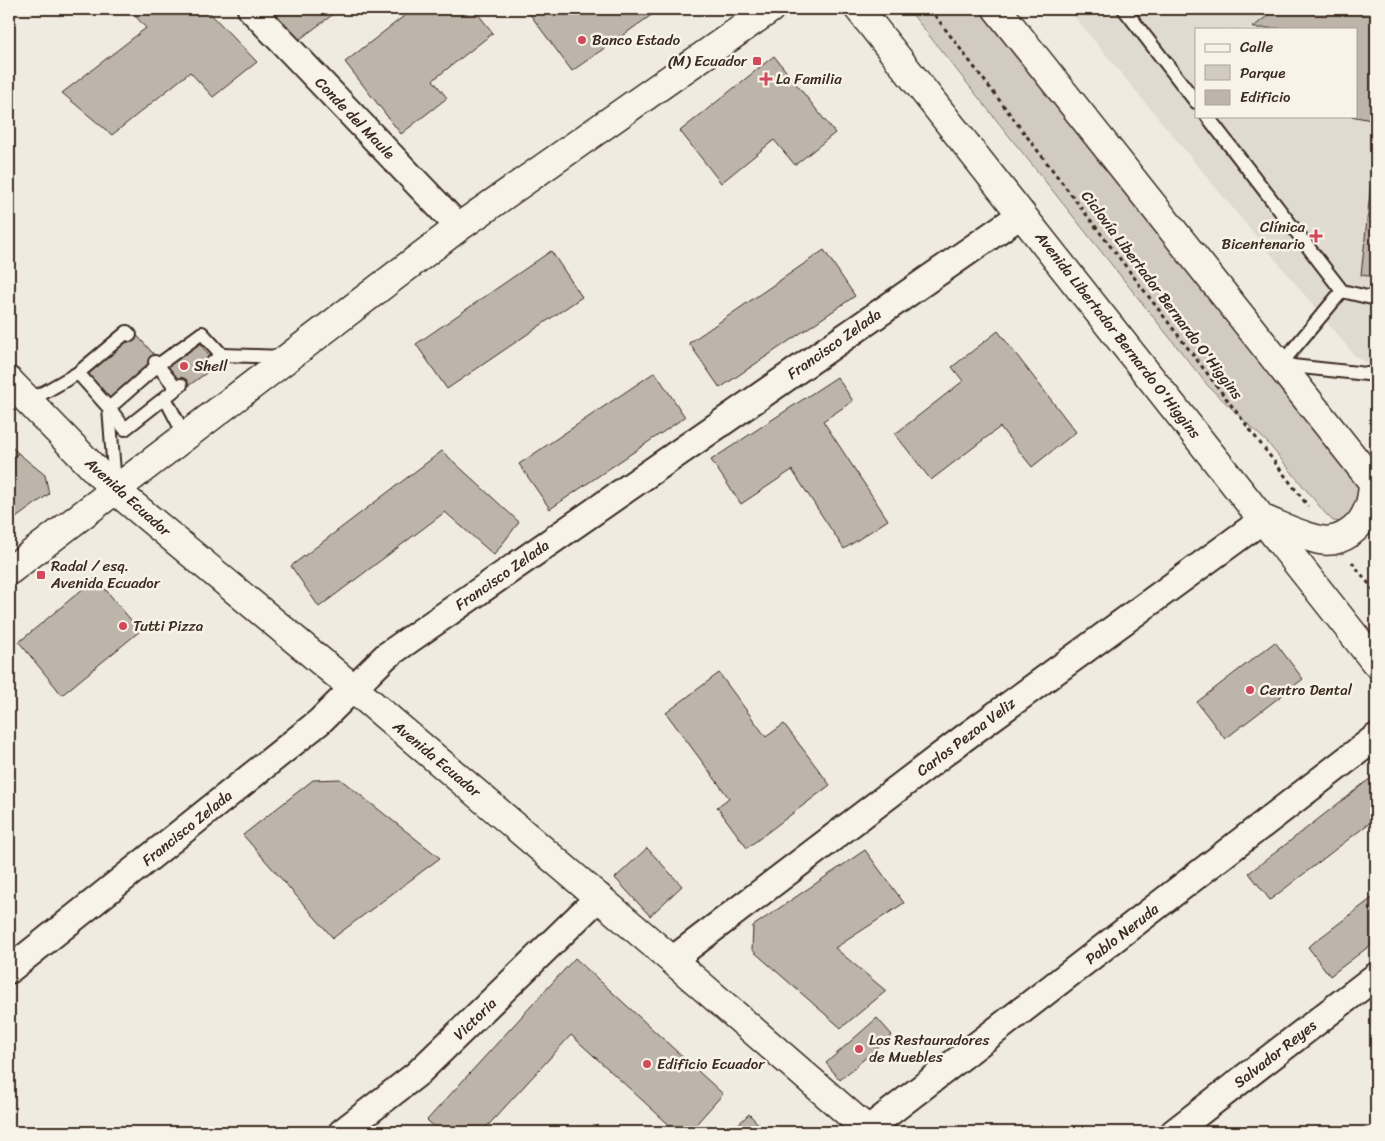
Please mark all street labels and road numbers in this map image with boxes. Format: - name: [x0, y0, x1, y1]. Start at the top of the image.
- street label: Conde del Maule: [308, 70, 402, 166]
- street label: Ciclovía Libertador Bernardo O'Higgins: [1074, 185, 1250, 405]
- street label: Avenida Libertador Bernardo O'Higgins: [1028, 225, 1208, 444]
- street label: Francisco Zelada: [781, 301, 887, 386]
- street label: Avenida Ecuador: [78, 450, 178, 544]
- street label: Francisco Zelada: [449, 532, 555, 617]
- street label: Carlos Pezoa Veliz: [911, 690, 1022, 783]
- street label: Avenida Ecuador: [386, 713, 488, 805]
- street label: Francisco Zelada: [136, 783, 238, 873]
- street label: Pablo Neruda: [1079, 896, 1165, 971]
- street label: Victoria: [447, 991, 503, 1047]
- street label: Salvador Reyes: [1228, 1013, 1323, 1095]

